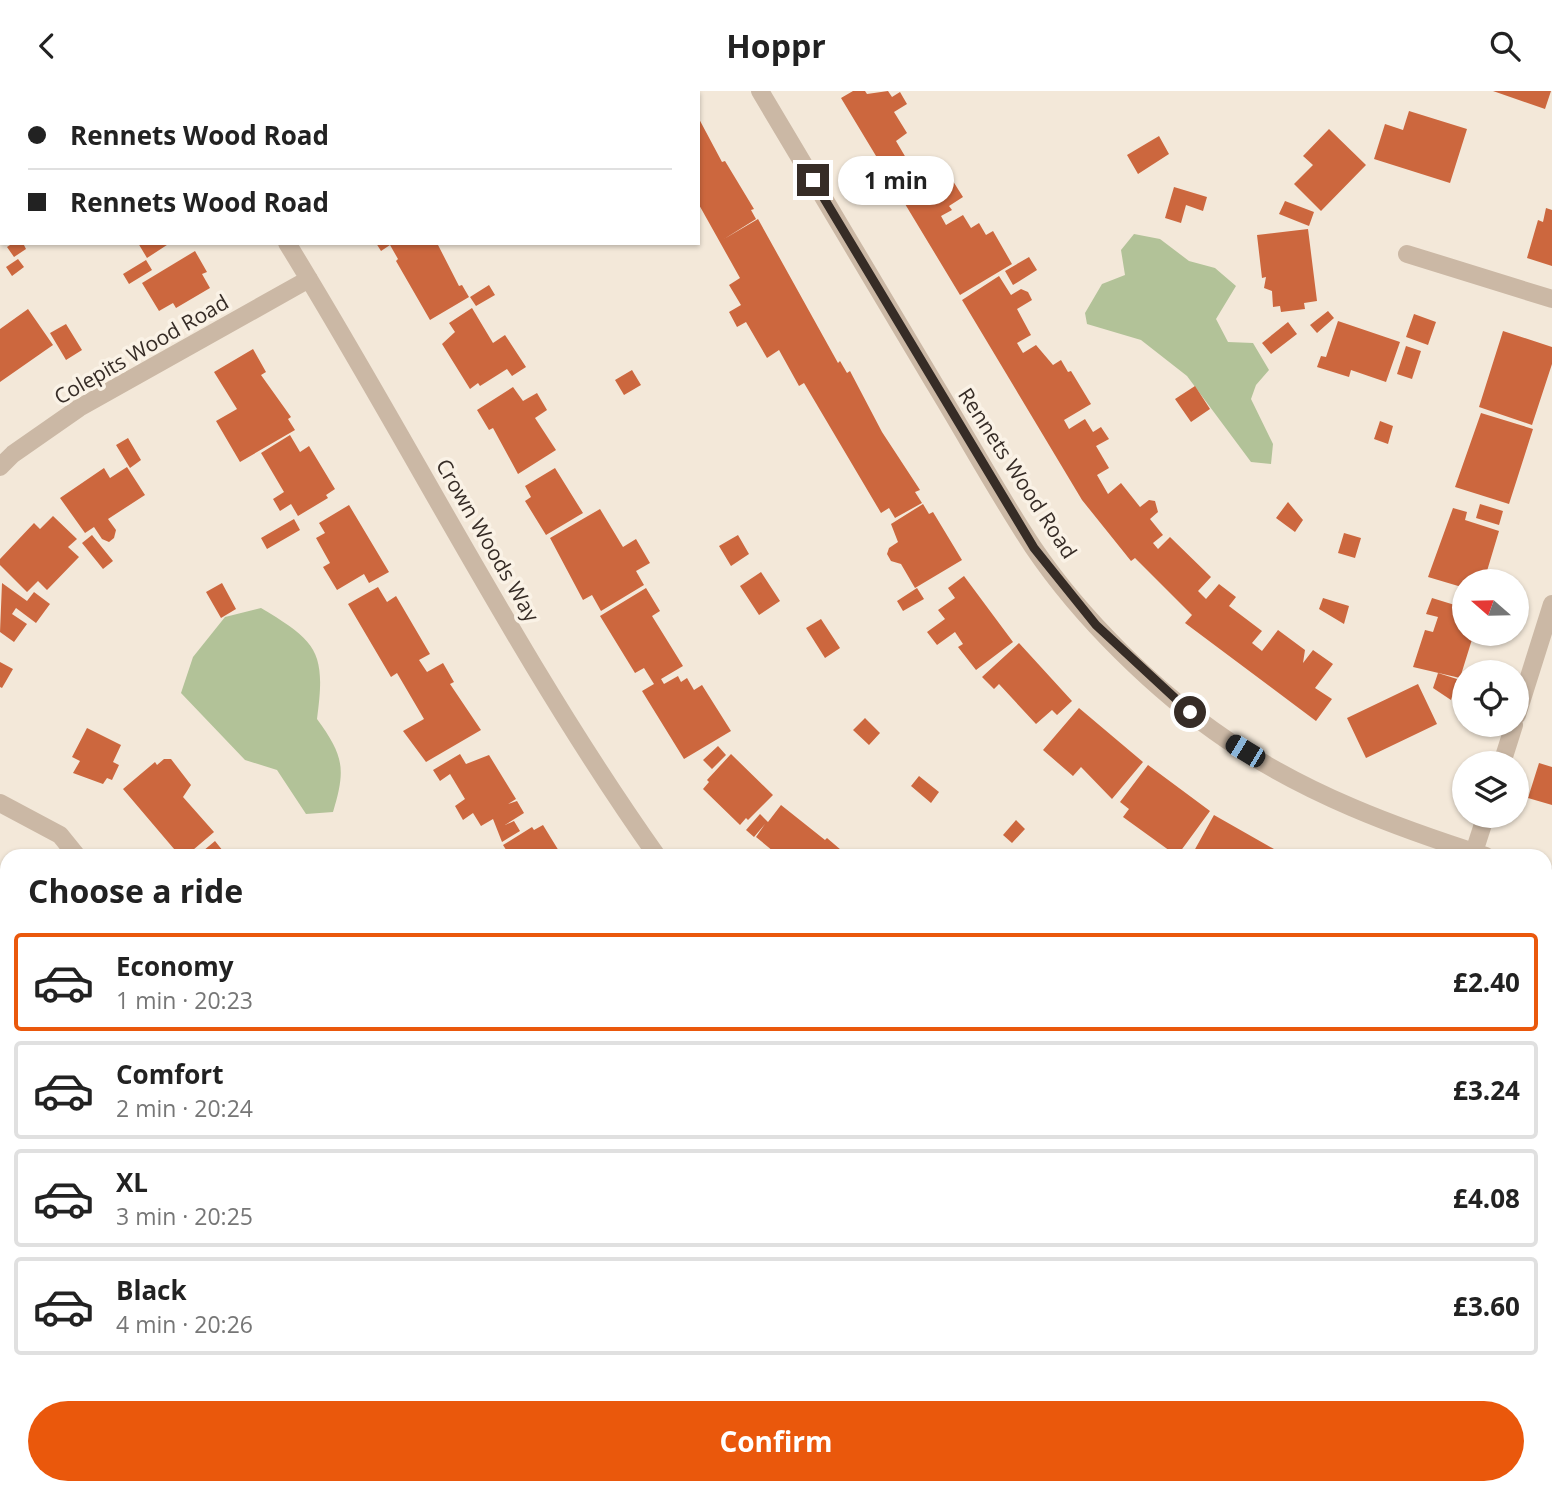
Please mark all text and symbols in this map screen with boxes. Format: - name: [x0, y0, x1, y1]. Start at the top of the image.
- text: Hoppr: [726, 24, 826, 67]
- icon: back: [28, 27, 66, 65]
- icon: search: [1486, 27, 1524, 65]
- text: Rennets Wood Road: [70, 117, 329, 153]
- callout: 1 min: [838, 155, 953, 205]
- route end: [797, 164, 829, 196]
- text: 1 min: [864, 164, 928, 196]
- text: Rennets Wood Road: [70, 184, 329, 220]
- street label: Colepits Wood Road: [49, 288, 233, 410]
- street label: Rennets Wood Road: [952, 382, 1084, 564]
- street label: Crown Woods Way: [430, 453, 546, 627]
- north arrow: [1452, 569, 1530, 646]
- map controls: [1452, 569, 1529, 828]
- button: locate: [1452, 660, 1529, 737]
- route start: [1174, 696, 1206, 728]
- car: [1222, 731, 1269, 771]
- button: layers: [1452, 751, 1529, 828]
- text: Choose a ride: [28, 869, 243, 912]
- text: Economy: [116, 948, 234, 984]
- icon: car: [32, 951, 95, 1014]
- text: £2.40: [1453, 964, 1520, 1000]
- text: 1 min · 20:23: [116, 984, 253, 1016]
- text: Comfort: [116, 1056, 223, 1092]
- icon: car: [32, 1059, 95, 1122]
- text: £3.24: [1453, 1072, 1520, 1108]
- text: 2 min · 20:24: [116, 1092, 253, 1124]
- text: XL: [116, 1164, 148, 1200]
- icon: car: [32, 1167, 95, 1230]
- text: £4.08: [1453, 1180, 1520, 1216]
- text: 3 min · 20:25: [116, 1200, 253, 1232]
- text: Black: [116, 1272, 187, 1308]
- icon: car: [32, 1275, 95, 1338]
- text: £3.60: [1453, 1288, 1520, 1324]
- text: 4 min · 20:26: [116, 1308, 253, 1340]
- button: Confirm: [28, 1401, 1524, 1481]

